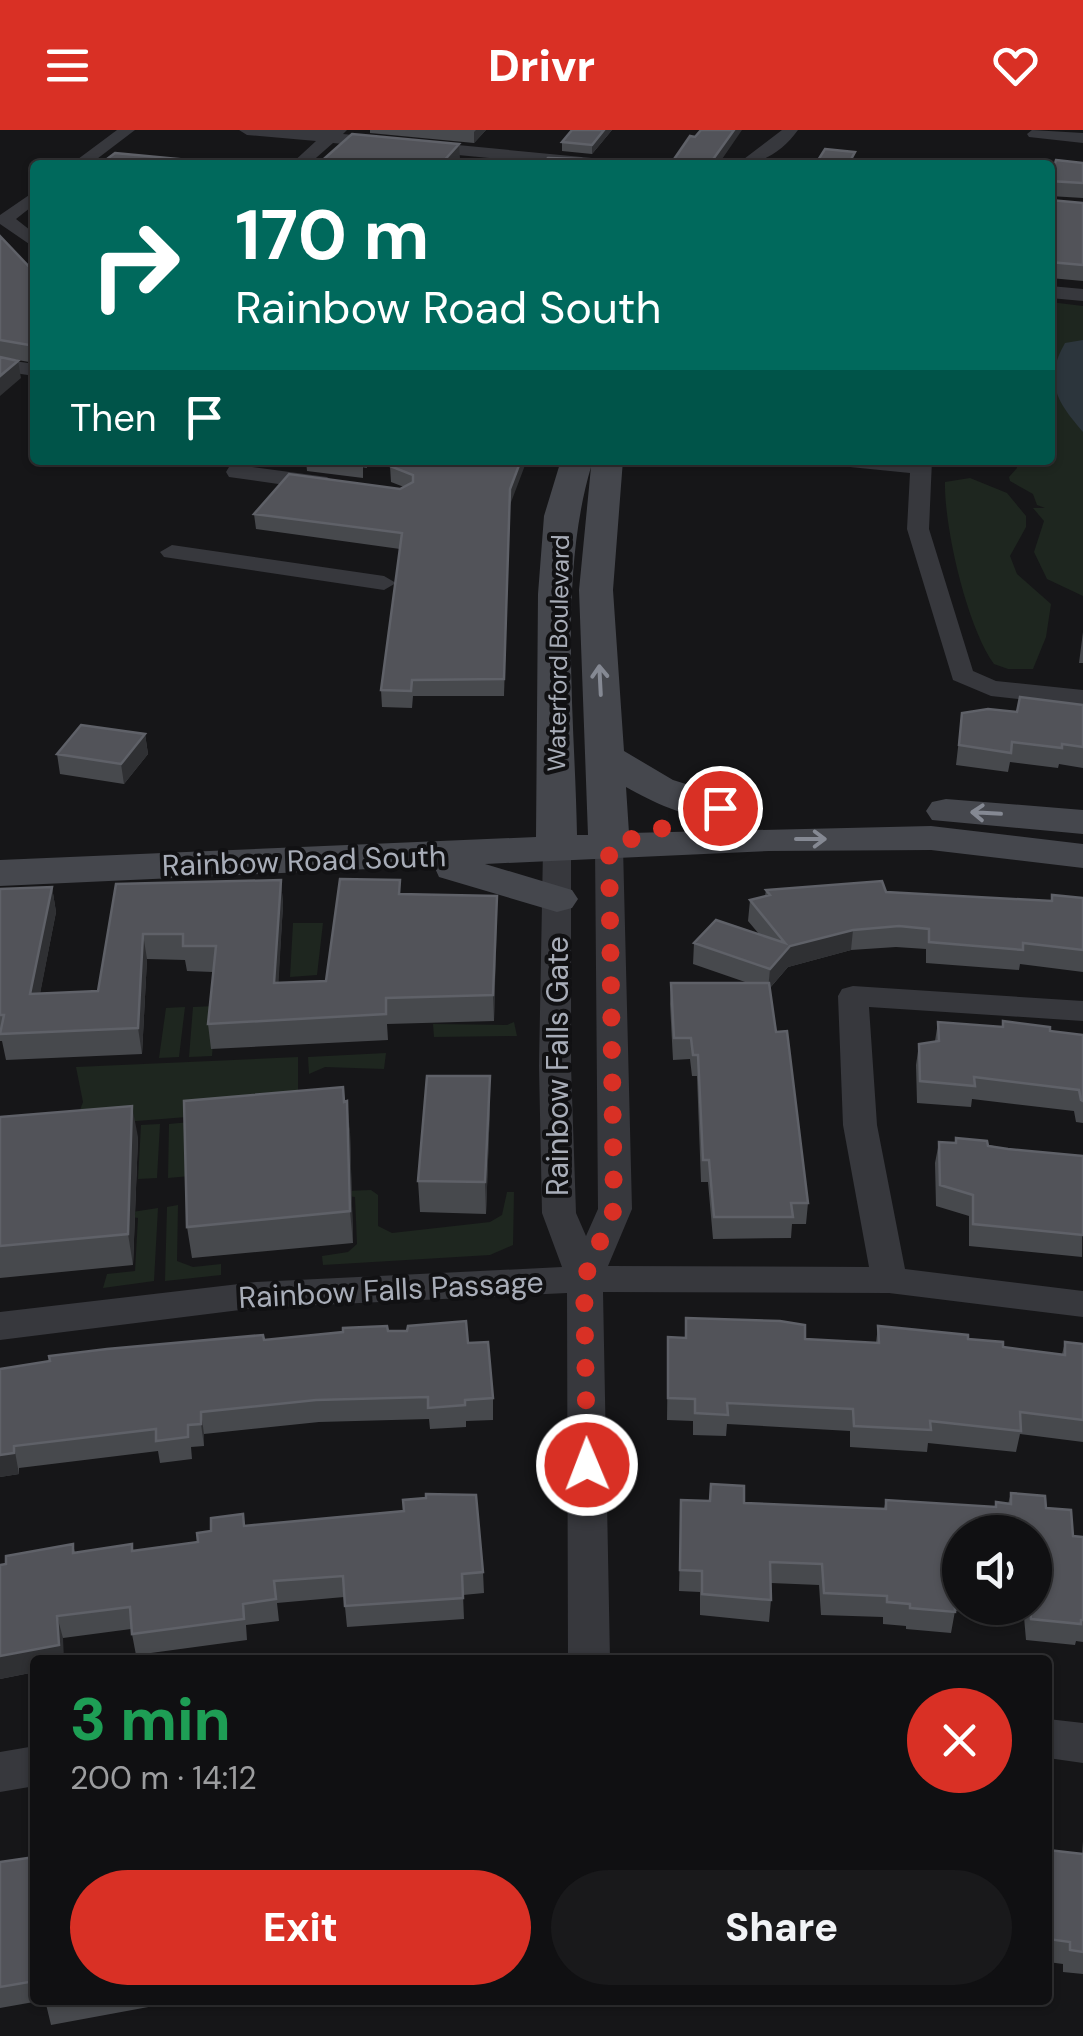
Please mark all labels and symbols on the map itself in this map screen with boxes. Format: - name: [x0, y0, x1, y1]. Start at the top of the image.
- street label: Waterford Boulevard: [540, 534, 577, 772]
- one-way arrow: [591, 664, 610, 696]
- pin: [678, 766, 763, 851]
- one-way arrow: [971, 803, 1003, 822]
- one-way arrow: [794, 830, 827, 848]
- street label: Rainbow Road South: [161, 836, 447, 885]
- street label: Rainbow Falls Gate: [538, 936, 577, 1196]
- street label: Rainbow Falls Passage: [237, 1262, 545, 1317]
- position arrow: [535, 1413, 639, 1517]

